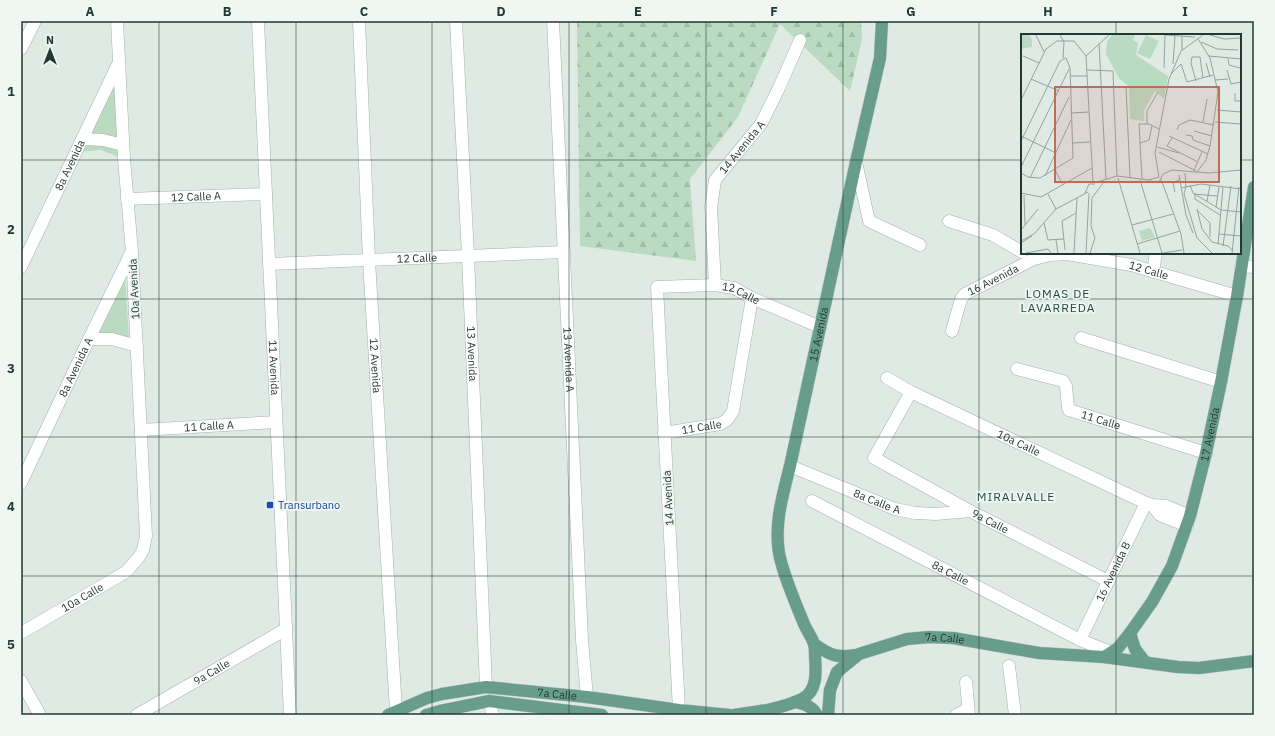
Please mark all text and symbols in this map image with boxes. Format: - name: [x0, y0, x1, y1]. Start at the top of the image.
- text: A: [86, 3, 95, 20]
- text: B: [223, 3, 232, 20]
- text: C: [360, 3, 369, 20]
- text: D: [496, 3, 506, 20]
- text: E: [634, 3, 642, 20]
- text: F: [770, 3, 778, 20]
- text: G: [906, 3, 916, 20]
- text: H: [1043, 3, 1053, 20]
- text: I: [1182, 3, 1188, 20]
- north arrow: [30, 30, 70, 70]
- text: N: [46, 33, 54, 47]
- inset map: [1021, 34, 1241, 254]
- text: 1: [7, 83, 15, 100]
- street label: 14 Avenida A: [716, 118, 768, 177]
- street label: 8a Avenida: [52, 137, 88, 193]
- street label: 12 Calle A: [171, 189, 221, 204]
- text: 2: [7, 221, 15, 238]
- street label: 12 Calle: [396, 250, 437, 266]
- street label: 10a Avenida: [125, 258, 143, 320]
- street label: 12 Calle: [1127, 258, 1170, 283]
- street label: 16 Avenida: [965, 261, 1021, 299]
- street label: 12 Calle: [721, 279, 762, 308]
- district label: LOMAS DE LAVARREDA: [1021, 286, 1095, 315]
- street label: 15 Avenida: [806, 306, 831, 363]
- street label: 13 Avenida: [464, 326, 480, 382]
- street label: 13 Avenida A: [560, 327, 577, 392]
- street label: 8a Avenida A: [56, 335, 96, 399]
- street label: 12 Avenida: [367, 338, 384, 394]
- street label: 11 Avenida: [266, 340, 282, 396]
- text: 3: [7, 360, 15, 377]
- street label: 17 Avenida: [1197, 406, 1222, 463]
- street label: 11 Calle: [1079, 407, 1122, 433]
- street label: 11 Calle: [680, 417, 723, 437]
- street label: 11 Calle A: [183, 418, 234, 434]
- street label: 10a Calle: [995, 427, 1043, 459]
- street label: 14 Avenida: [660, 470, 676, 526]
- street label: 8a Calle A: [851, 486, 902, 517]
- district label: MIRALVALLE: [977, 489, 1055, 504]
- text: 4: [7, 498, 15, 515]
- place label: Transurbano: [278, 498, 340, 512]
- marker: Transurbano: [265, 500, 275, 510]
- street label: 9a Calle: [969, 506, 1011, 537]
- street label: 16 Avenida B: [1093, 539, 1133, 604]
- street label: 8a Calle: [930, 557, 971, 588]
- street label: 10a Calle: [59, 580, 106, 615]
- street label: 7a Calle: [924, 630, 966, 647]
- text: 5: [7, 636, 15, 653]
- street label: 9a Calle: [191, 656, 232, 688]
- street label: 7a Calle: [537, 685, 578, 703]

